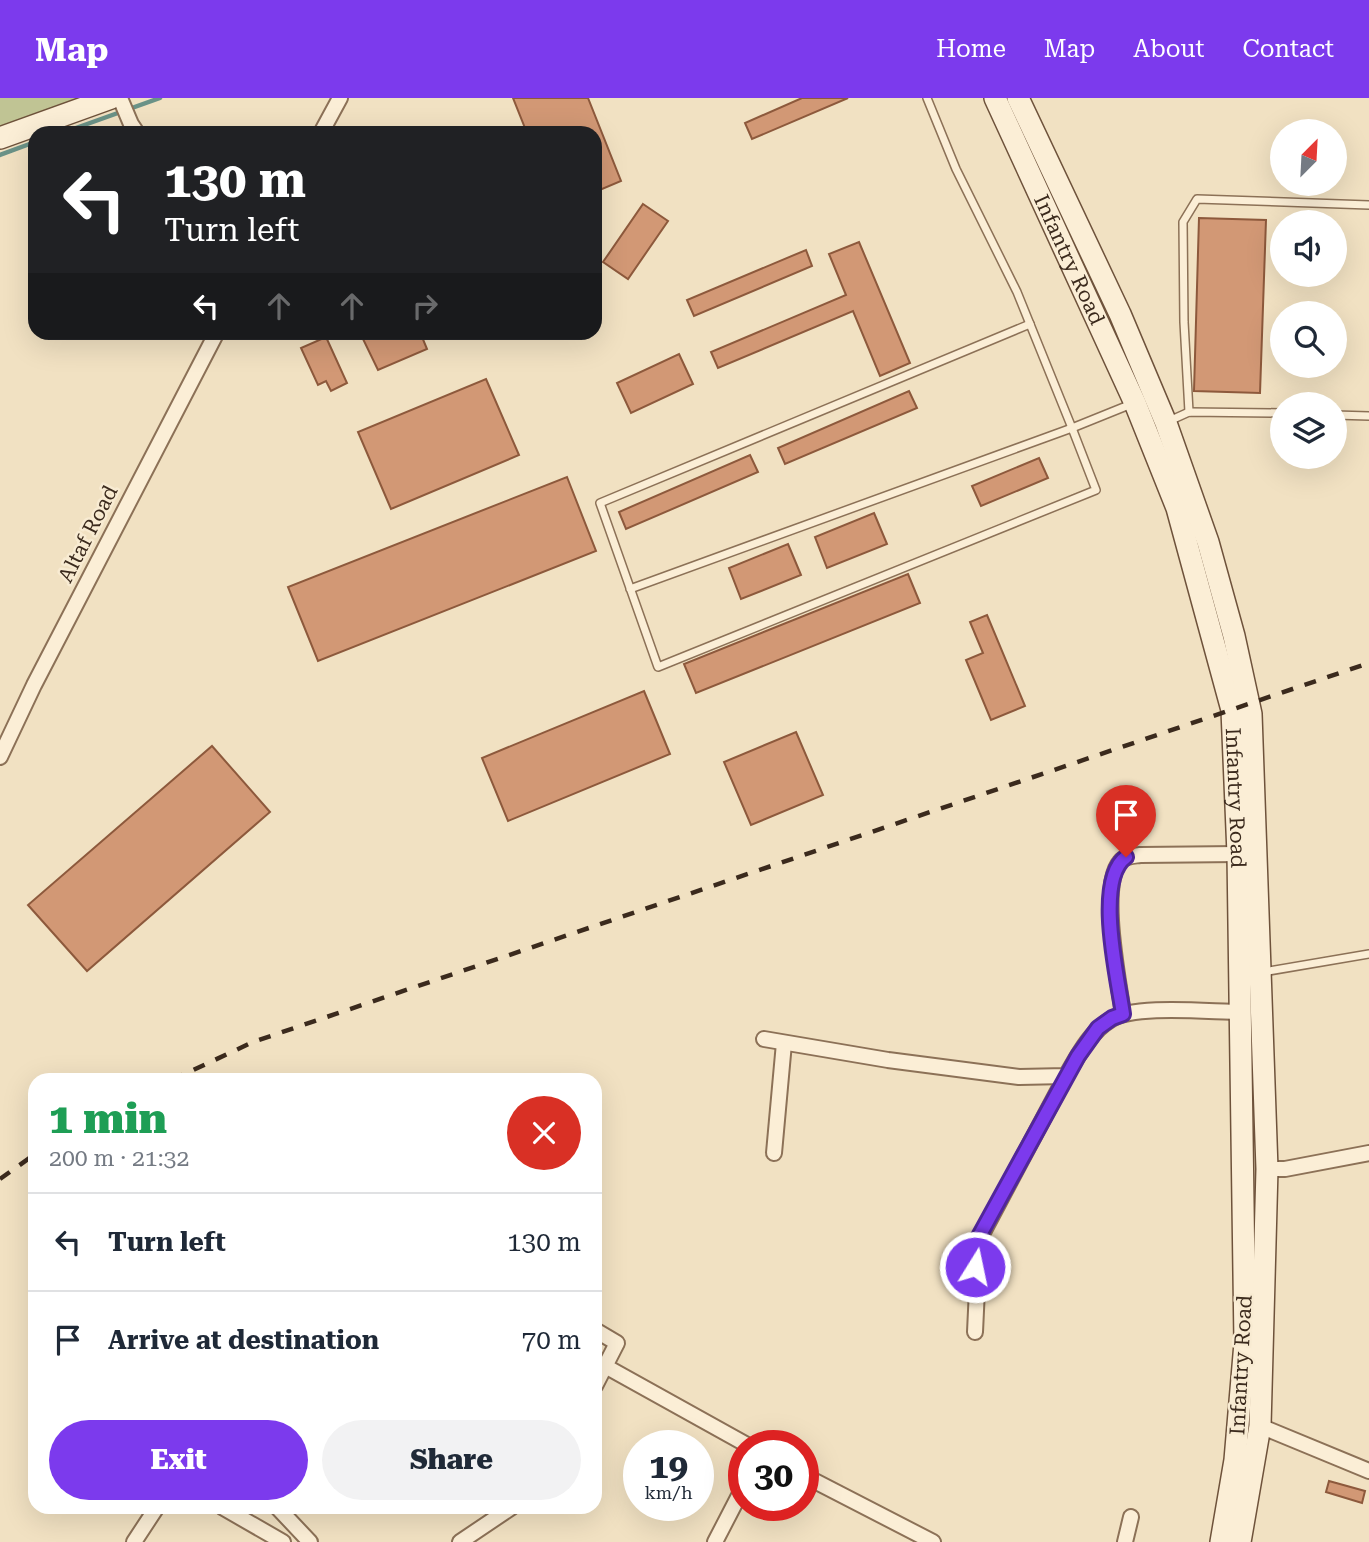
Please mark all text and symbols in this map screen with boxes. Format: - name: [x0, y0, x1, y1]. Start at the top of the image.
- text: Map: [35, 30, 109, 69]
- text: Home: [936, 35, 1006, 63]
- text: Map: [1044, 35, 1095, 63]
- text: About: [1133, 35, 1204, 63]
- text: Contact: [1242, 35, 1334, 63]
- north arrow: [1270, 119, 1348, 196]
- map controls: [1270, 119, 1347, 469]
- text: 130 m: [164, 152, 306, 209]
- icon: left: [49, 154, 140, 245]
- street label: Infantry Road: [1029, 191, 1110, 329]
- button: sound: [1270, 210, 1347, 287]
- text: Turn left: [164, 211, 299, 249]
- icon: left: [187, 287, 225, 325]
- icon: ahead: [260, 287, 298, 325]
- icon: ahead: [333, 287, 371, 325]
- icon: right: [406, 287, 444, 325]
- button: search: [1270, 301, 1347, 378]
- button: layers: [1270, 392, 1347, 469]
- street label: Altaf Road: [53, 481, 123, 586]
- street label: Infantry Road: [1221, 727, 1250, 869]
- pin: [1096, 785, 1156, 857]
- icon: arrive: [1107, 796, 1145, 834]
- text: 1 min: [49, 1094, 167, 1143]
- button: close: [507, 1096, 581, 1170]
- text: 200 m · 21:32: [49, 1145, 189, 1172]
- icon: left: [49, 1223, 87, 1261]
- text: Turn left: [108, 1227, 226, 1257]
- text: 130 m: [507, 1227, 581, 1257]
- position arrow: [938, 1230, 1012, 1304]
- street label: Infantry Road: [1225, 1294, 1257, 1436]
- icon: arrive: [49, 1321, 87, 1359]
- text: Arrive at destination: [108, 1325, 379, 1355]
- text: 70 m: [522, 1325, 581, 1355]
- button: Exit: [49, 1420, 308, 1500]
- button: Share: [322, 1420, 581, 1500]
- speed limit sign: 30: [728, 1430, 819, 1521]
- text: 19: [649, 1446, 688, 1487]
- text: km/h: [644, 1482, 693, 1503]

